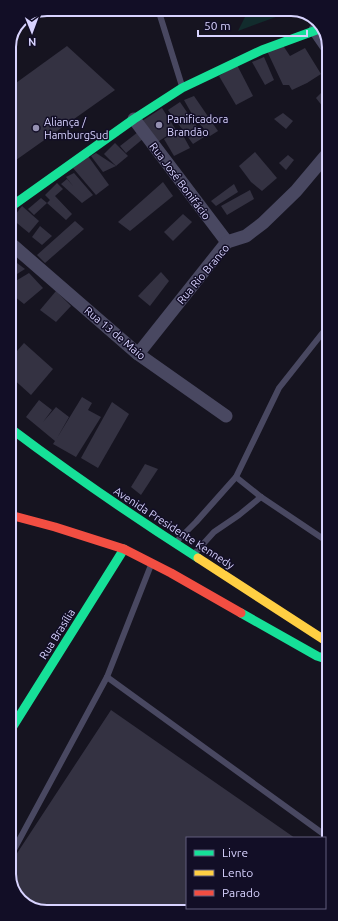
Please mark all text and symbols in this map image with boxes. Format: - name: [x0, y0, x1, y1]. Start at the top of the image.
- north arrow: [12, 12, 52, 52]
- scale bar: [198, 12, 307, 38]
- text: 50 m: [204, 19, 231, 32]
- text: N: [28, 36, 36, 48]
- place label: Panificadora Brandão: [167, 113, 228, 138]
- place label: Aliança / HamburgSud: [44, 116, 109, 141]
- marker: Panificadora Brandão: [154, 120, 164, 130]
- marker: Aliança / HamburgSud: [31, 123, 41, 133]
- street label: Rua José Bonifácio: [147, 140, 213, 222]
- street label: Rua Rio Branco: [174, 242, 232, 306]
- street label: Rua 13 de Maio: [82, 304, 148, 362]
- street label: Avenida Presidente Kennedy: [112, 485, 237, 572]
- street label: Rua Brasília: [37, 607, 77, 661]
- legend: [186, 837, 326, 909]
- text: Livre: [222, 846, 248, 859]
- text: Lento: [222, 866, 253, 879]
- text: Parado: [222, 886, 260, 899]

